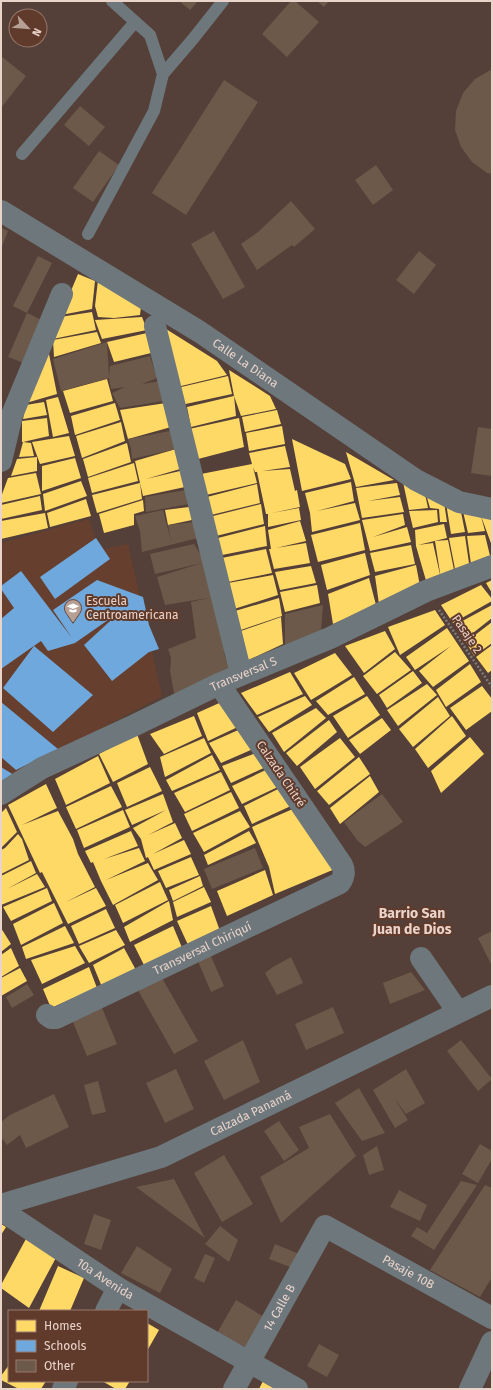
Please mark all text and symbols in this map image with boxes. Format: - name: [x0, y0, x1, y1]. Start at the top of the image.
- north arrow: [8, 8, 48, 48]
- text: N: [29, 26, 44, 38]
- street label: Calle La Diana: [210, 336, 281, 391]
- place label: Escuela Centroamericana: [86, 594, 179, 622]
- school or university icon: Escuela Centroamericana: [63, 598, 83, 623]
- street label: Pasaje 2: [449, 612, 485, 656]
- street label: Transversal S: [208, 654, 279, 694]
- street label: Calzada Chitré: [254, 738, 308, 810]
- district label: Barrio San Juan de Dios: [372, 905, 452, 938]
- street label: Transversal Chiriquí: [151, 919, 254, 978]
- street label: Calzada Panamá: [208, 1088, 294, 1139]
- street label: Pasaje 10B: [380, 1252, 437, 1292]
- street label: 10a Avenida: [74, 1255, 136, 1302]
- street label: 14 Calle B: [261, 1282, 298, 1334]
- legend: [8, 1310, 148, 1382]
- text: Homes: [44, 1319, 82, 1333]
- text: Schools: [44, 1339, 87, 1353]
- text: Other: [44, 1359, 75, 1373]

